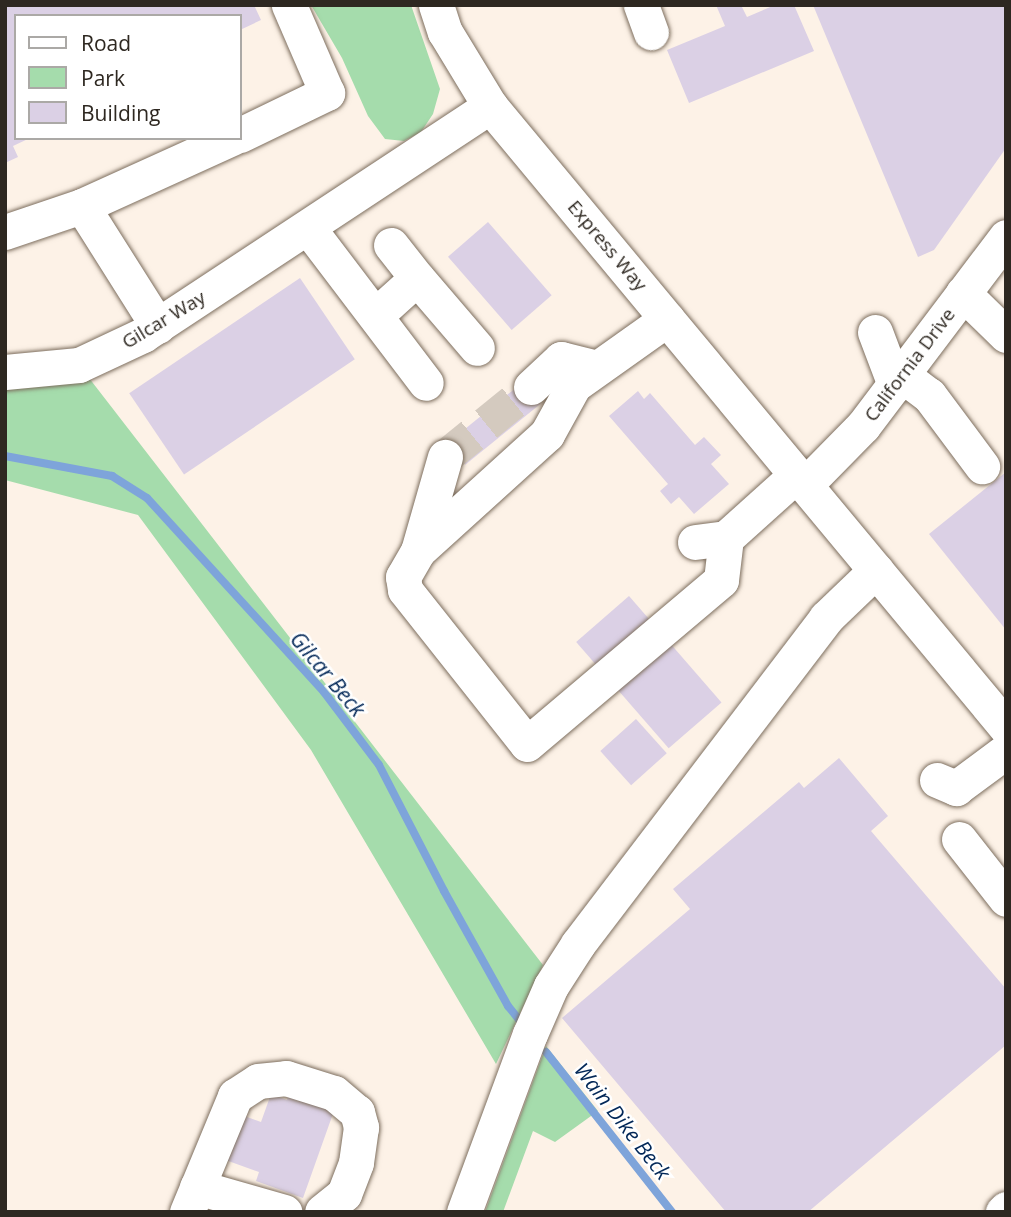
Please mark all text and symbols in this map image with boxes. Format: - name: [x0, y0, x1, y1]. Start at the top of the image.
- legend: [14, 14, 242, 140]
- text: Road: [81, 29, 131, 57]
- text: Park: [81, 64, 125, 92]
- text: Building: [81, 99, 160, 127]
- street label: Express Way: [563, 196, 651, 296]
- street label: Gilcar Way: [118, 286, 210, 354]
- street label: California Drive: [860, 304, 960, 426]
- water label: Gilcar Beck: [285, 627, 371, 721]
- water label: Wain Dike Beck: [570, 1058, 676, 1184]

